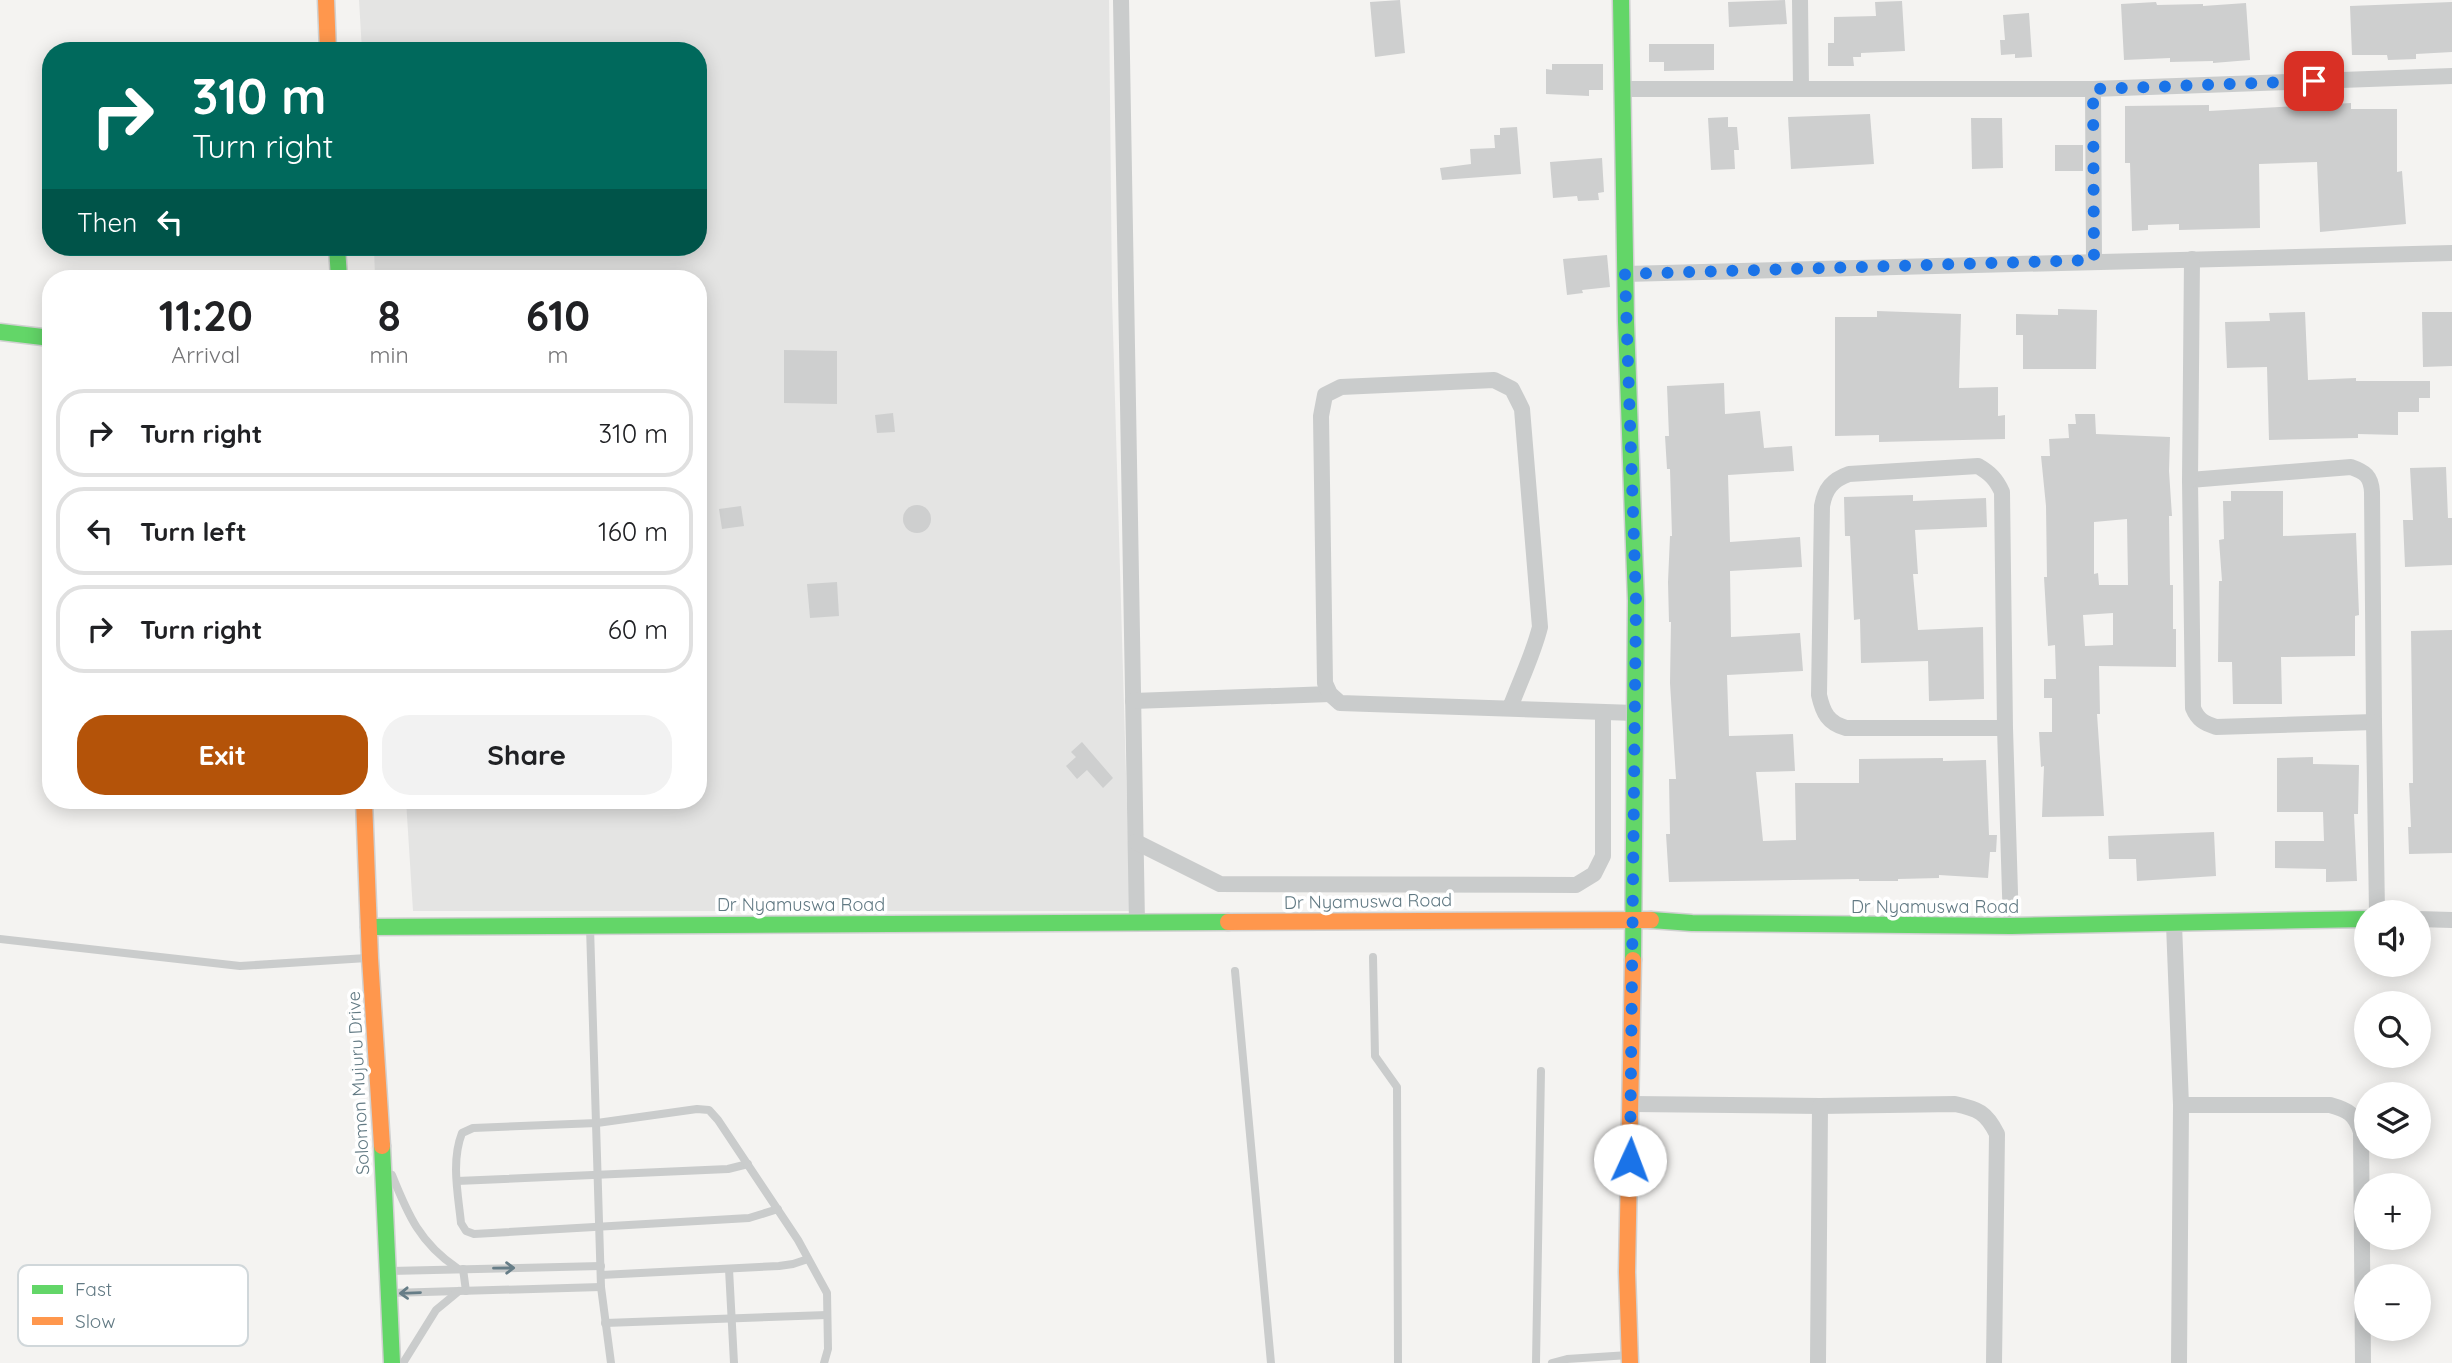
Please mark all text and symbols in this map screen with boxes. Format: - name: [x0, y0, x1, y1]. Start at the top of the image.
- pin: [2284, 51, 2344, 111]
- icon: arrive: [2295, 62, 2333, 100]
- text: 310 m: [192, 65, 326, 126]
- icon: right: [77, 70, 168, 161]
- text: Turn right: [192, 126, 333, 166]
- icon: left: [151, 203, 189, 241]
- text: Then: [77, 206, 137, 239]
- text: 11:20: [159, 289, 253, 342]
- text: 8: [378, 289, 401, 342]
- text: 610: [526, 289, 590, 342]
- text: Arrival: [171, 340, 240, 369]
- text: min: [370, 340, 409, 369]
- text: m: [547, 340, 568, 369]
- icon: right: [81, 414, 119, 452]
- text: Turn right: [140, 417, 262, 450]
- text: 310 m: [598, 417, 668, 450]
- icon: left: [81, 512, 119, 550]
- text: Turn left: [140, 515, 247, 548]
- text: 160 m: [598, 515, 668, 548]
- icon: right: [81, 610, 119, 648]
- text: Turn right: [140, 613, 262, 646]
- text: 60 m: [608, 613, 668, 646]
- button: Exit: [77, 715, 368, 795]
- button: Share: [382, 715, 672, 795]
- street label: Dr Nyamuswa Road: [1284, 888, 1452, 914]
- street label: Dr Nyamuswa Road: [717, 893, 885, 916]
- street label: Dr Nyamuswa Road: [1851, 895, 2019, 918]
- map controls: [2354, 900, 2431, 1341]
- button: sound: [2354, 900, 2431, 977]
- street label: Solomon Mujuru Drive: [342, 990, 374, 1176]
- button: search: [2354, 991, 2431, 1068]
- button: layers: [2354, 1082, 2431, 1159]
- position arrow: [1593, 1123, 1667, 1197]
- button: +: [2354, 1173, 2431, 1250]
- one-way arrow: [492, 1261, 515, 1275]
- button: −: [2354, 1264, 2431, 1341]
- legend: [18, 1265, 248, 1346]
- text: Fast: [75, 1277, 112, 1301]
- one-way arrow: [399, 1286, 422, 1299]
- text: Slow: [75, 1309, 116, 1333]

